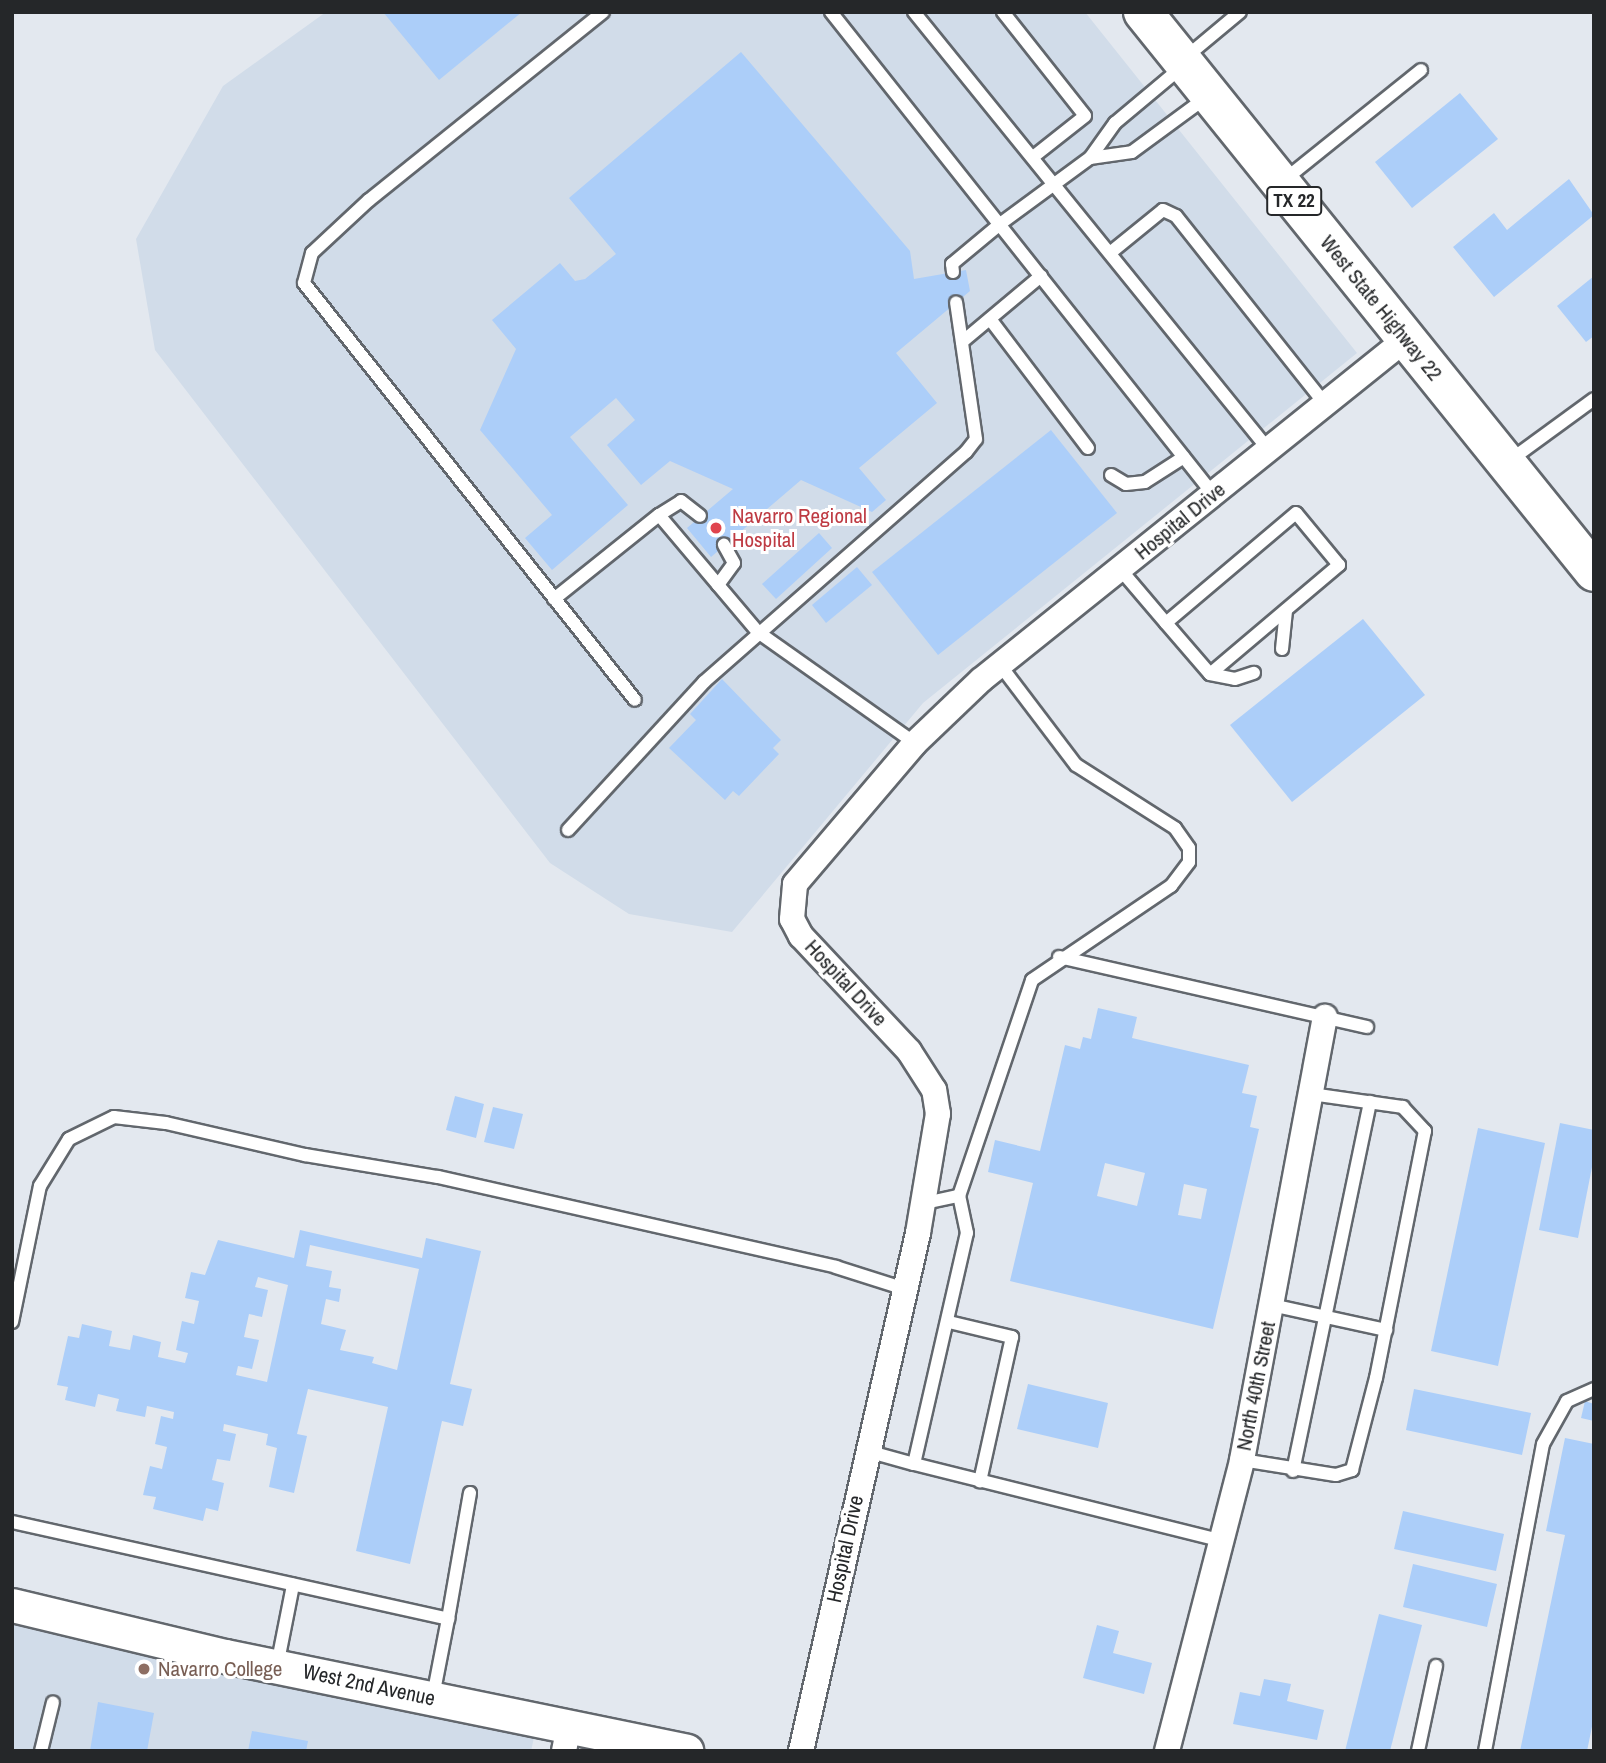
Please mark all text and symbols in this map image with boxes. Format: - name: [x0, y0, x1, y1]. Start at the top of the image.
- road number: TX 22: [1266, 186, 1322, 216]
- street label: West State Highway 22: [1315, 230, 1447, 386]
- street label: Hospital Drive: [1130, 477, 1230, 565]
- place label: Navarro Regional Hospital: [732, 503, 867, 553]
- marker: Navarro Regional Hospital: [706, 518, 726, 538]
- street label: Hospital Drive: [800, 935, 892, 1031]
- street label: North 40th Street: [1231, 1319, 1281, 1453]
- street label: Hospital Drive: [821, 1493, 869, 1605]
- place label: Navarro College: [158, 1656, 282, 1682]
- street label: West 2nd Avenue: [300, 1659, 438, 1711]
- marker: Navarro College: [136, 1661, 152, 1677]

